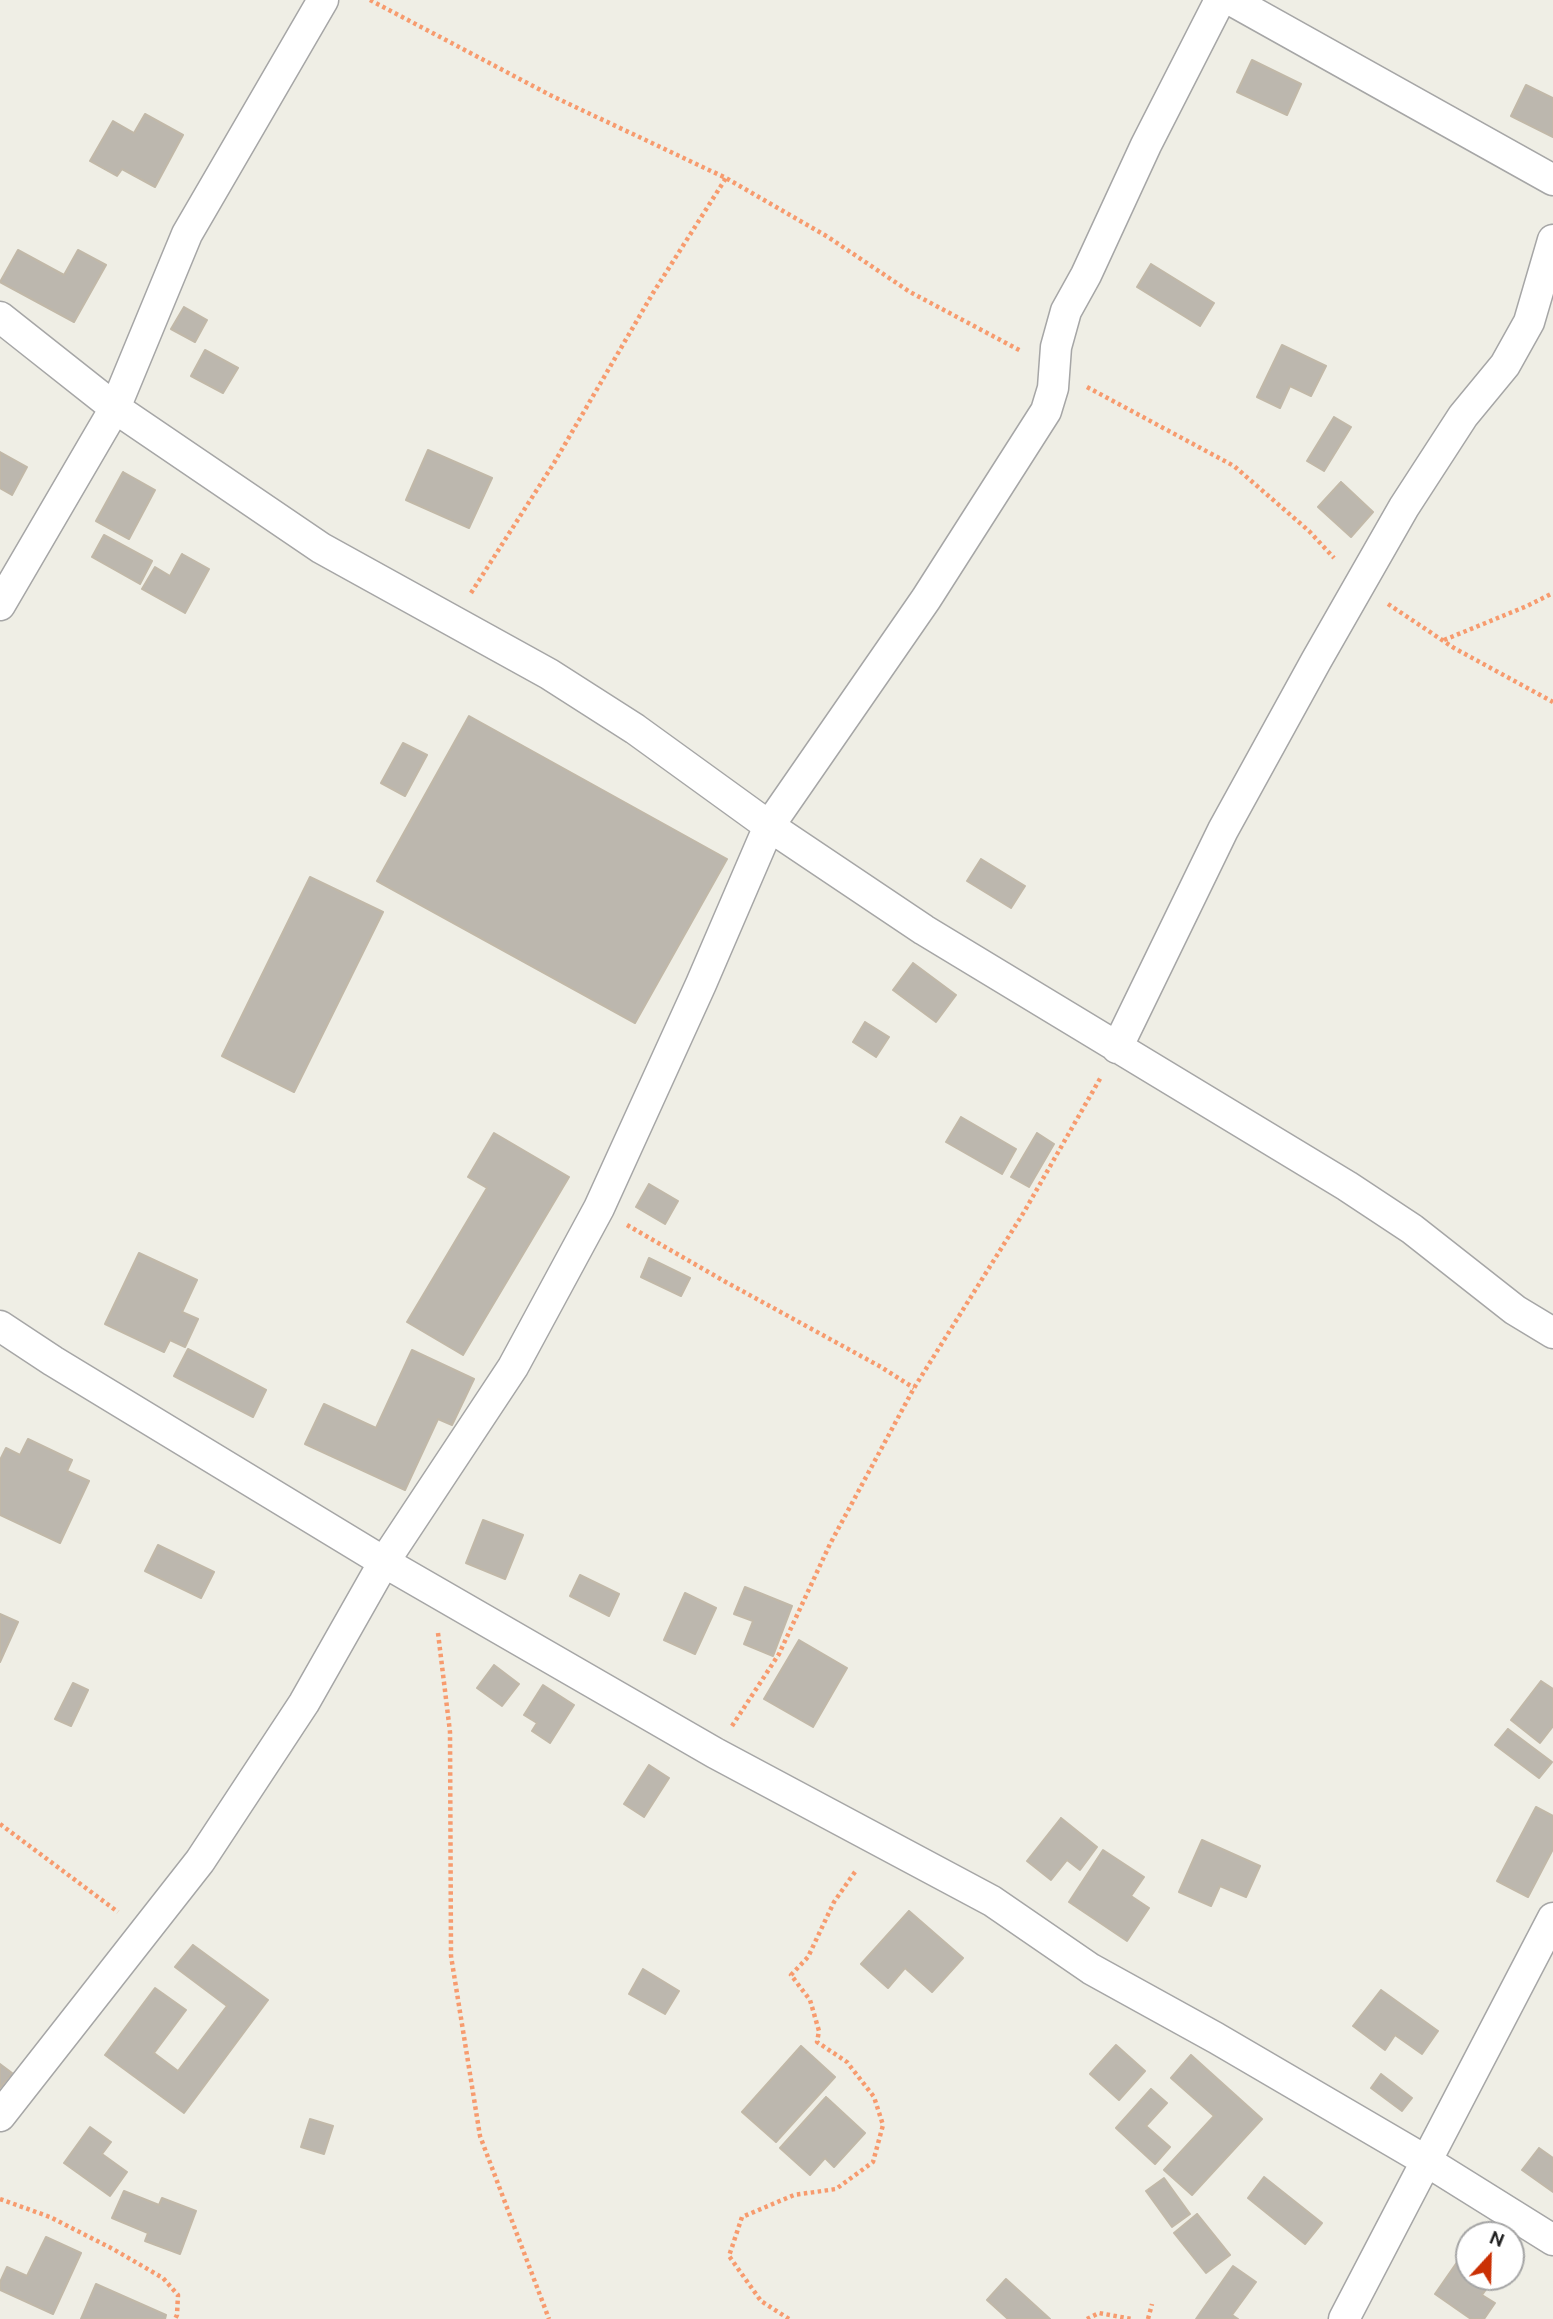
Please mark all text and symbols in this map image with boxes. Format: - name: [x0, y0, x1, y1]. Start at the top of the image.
- north arrow: [1455, 2221, 1525, 2291]
- text: N: [1486, 2226, 1508, 2251]

